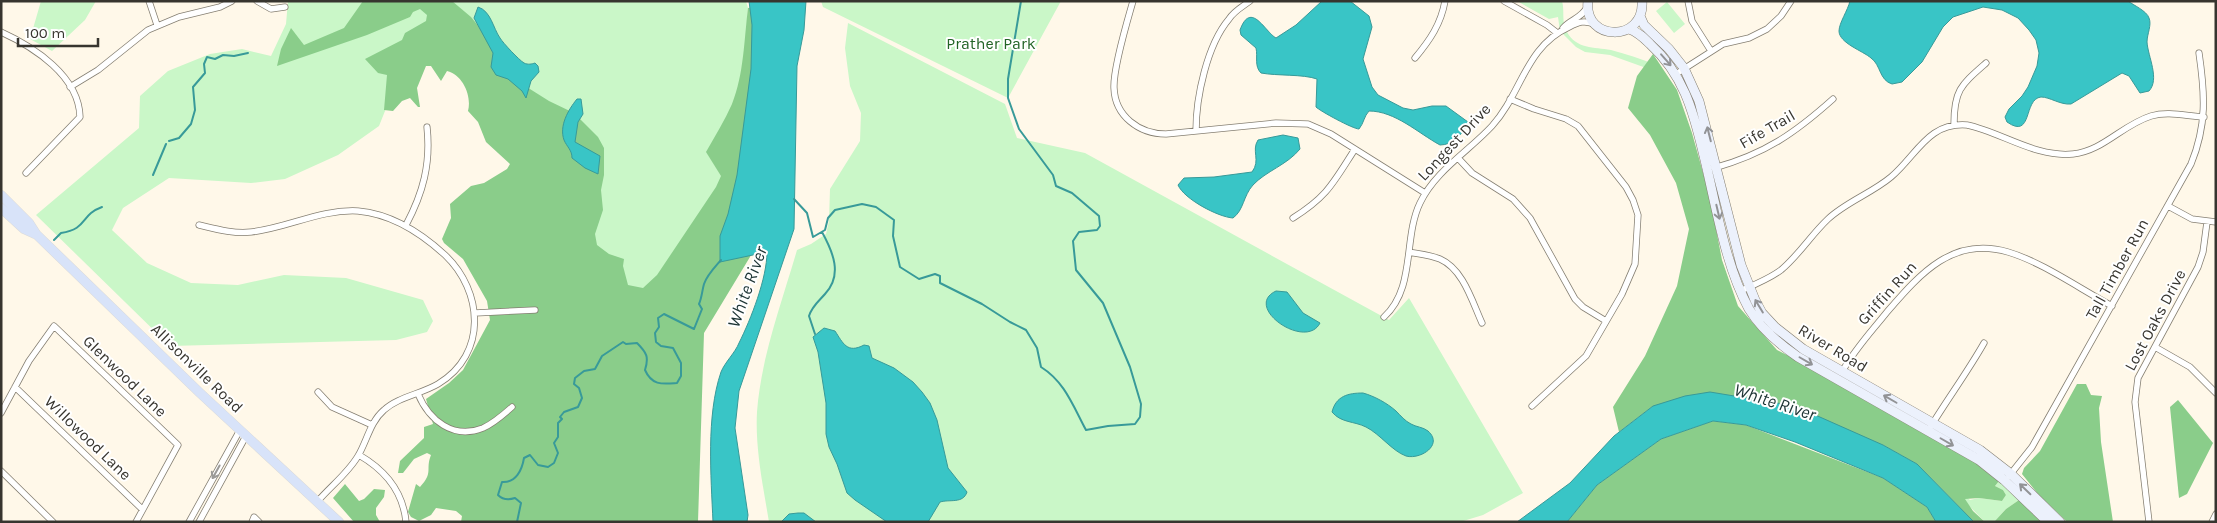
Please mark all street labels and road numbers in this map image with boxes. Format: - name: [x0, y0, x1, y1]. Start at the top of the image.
- street label: Longest Drive: [1413, 99, 1495, 185]
- street label: Fife Trail: [1736, 105, 1798, 153]
- street label: Tall Timber Run: [2081, 215, 2153, 323]
- street label: Griffin Run: [1853, 257, 1921, 329]
- street label: Lost Oaks Drive: [2120, 266, 2190, 374]
- street label: Allisonville Road: [147, 319, 247, 417]
- street label: River Road: [1795, 320, 1871, 376]
- street label: Glenwood Lane: [79, 331, 171, 421]
- street label: Willowood Lane: [41, 392, 135, 484]

